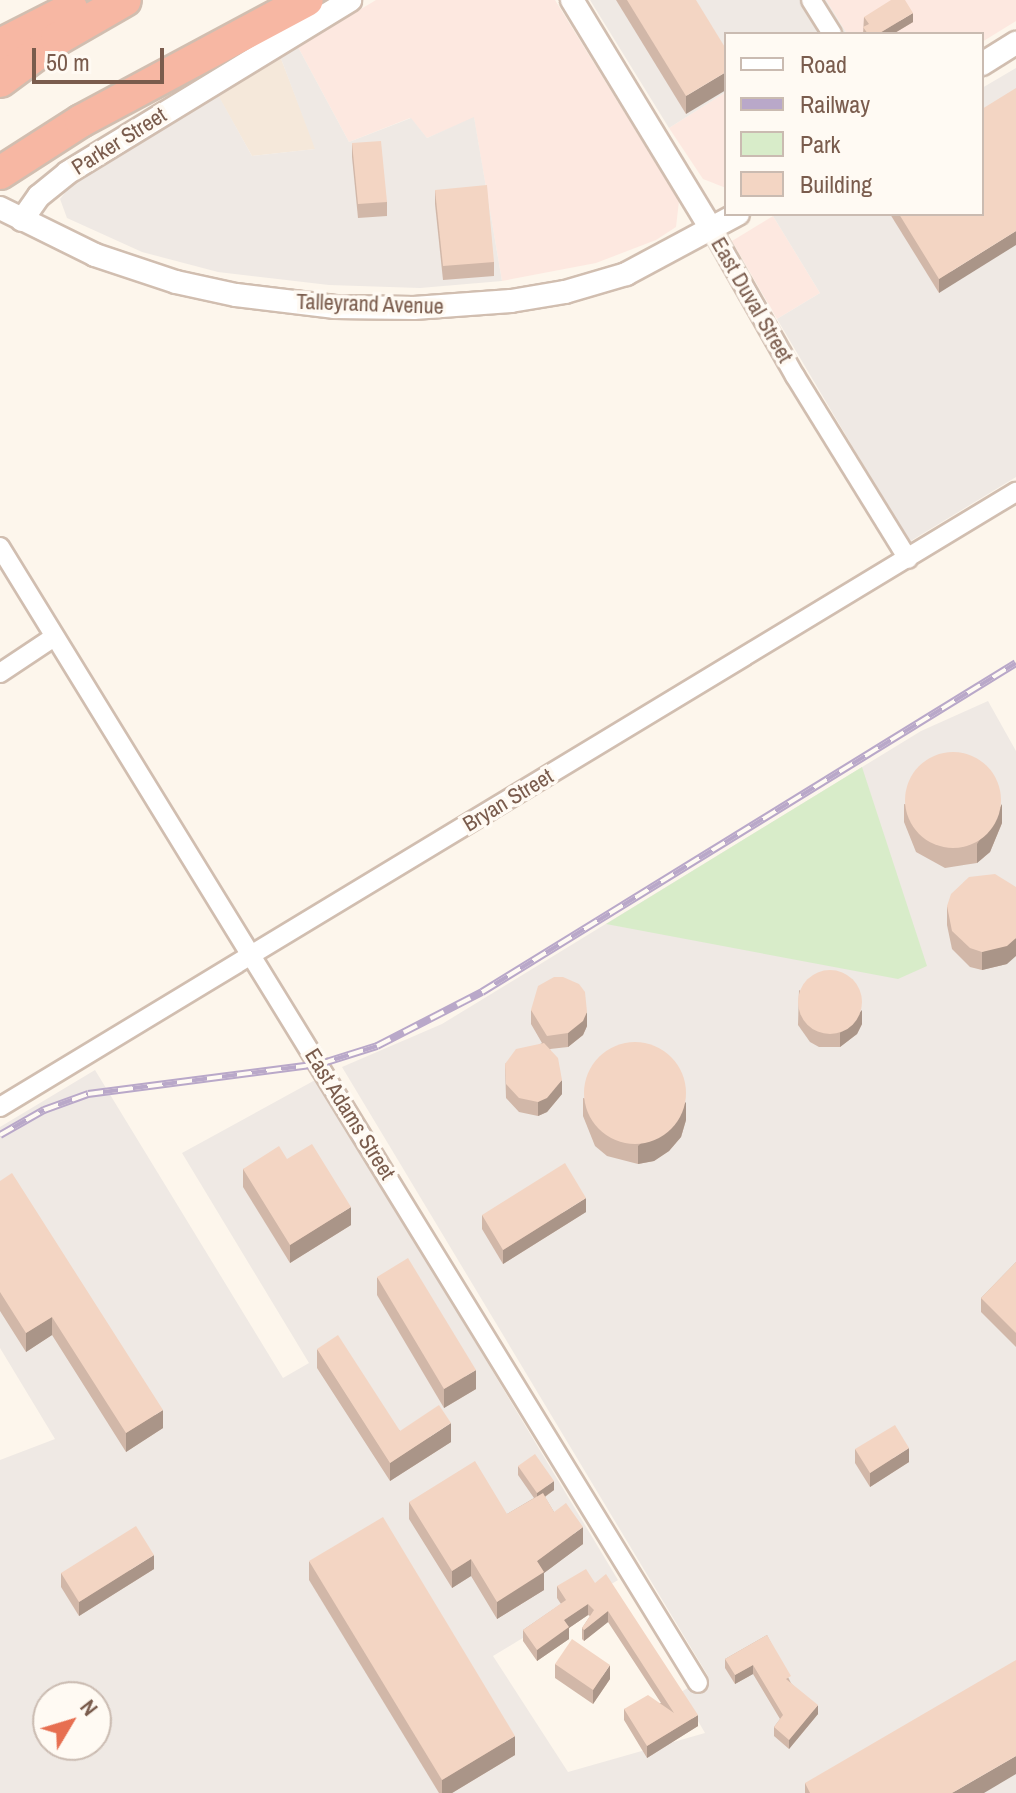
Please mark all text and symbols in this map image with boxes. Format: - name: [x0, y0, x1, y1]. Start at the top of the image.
- scale bar: [36, 32, 168, 82]
- legend: [724, 32, 984, 216]
- text: 50 m: [46, 46, 90, 78]
- text: Road: [800, 48, 847, 80]
- text: Railway: [800, 88, 870, 120]
- street label: Parker Street: [67, 102, 171, 180]
- text: Park: [800, 128, 840, 160]
- text: Building: [800, 168, 872, 200]
- street label: East Duval Street: [705, 233, 799, 367]
- street label: Talleyrand Avenue: [295, 288, 445, 320]
- street label: Bryan Street: [458, 763, 558, 837]
- street label: East Adams Street: [299, 1043, 401, 1185]
- north arrow: [32, 1681, 112, 1761]
- text: N: [74, 1693, 105, 1722]

